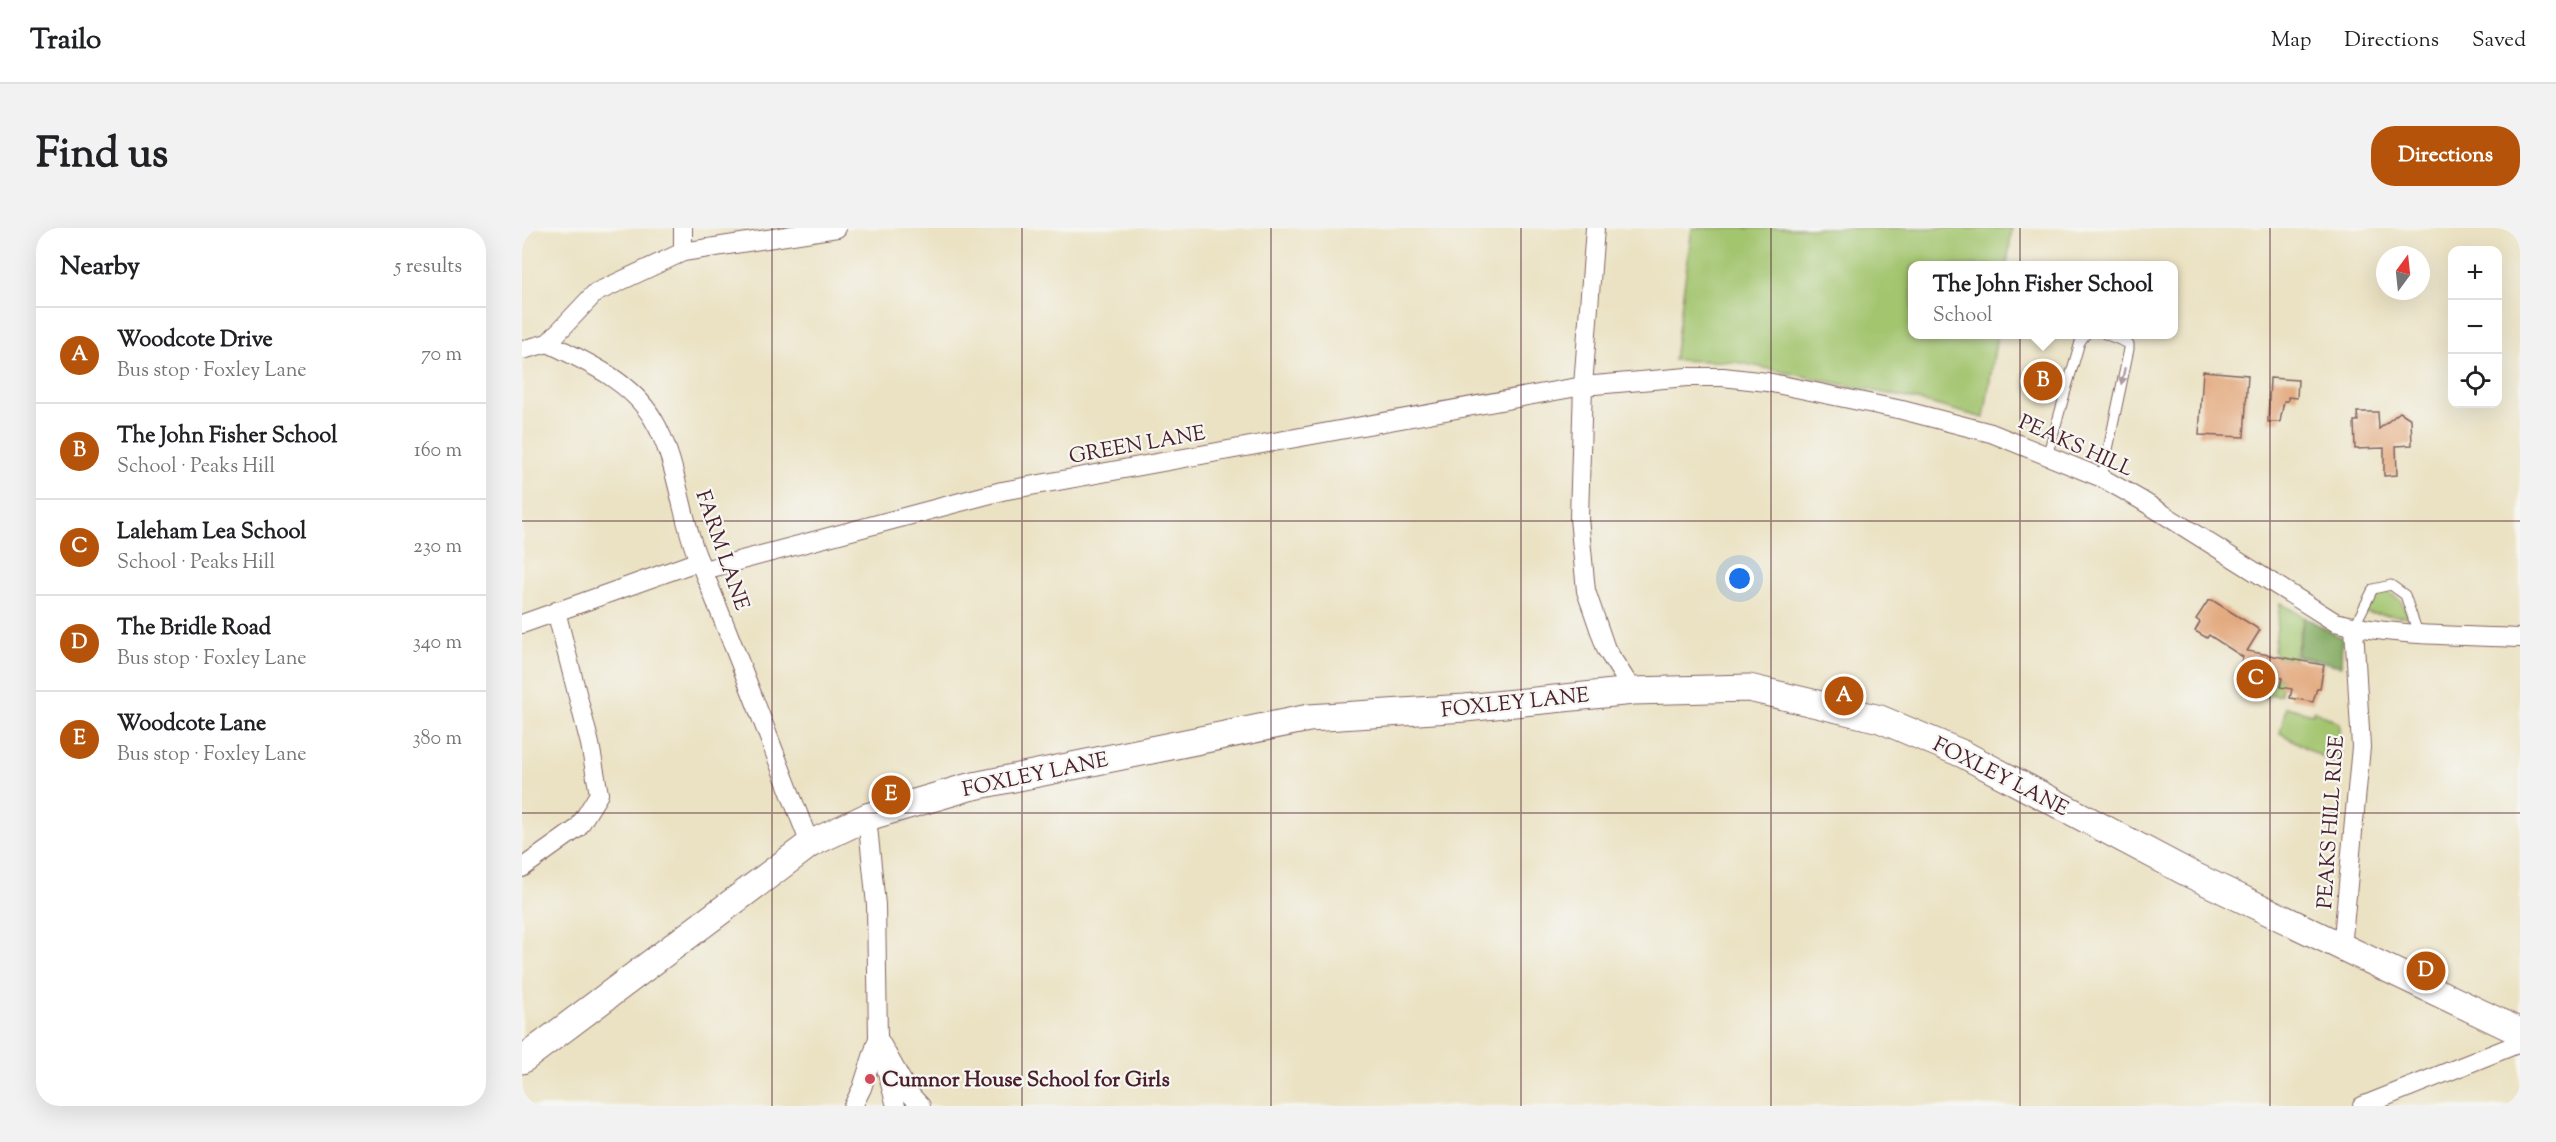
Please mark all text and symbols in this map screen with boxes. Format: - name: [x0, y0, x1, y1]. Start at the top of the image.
- text: Trailo: [30, 21, 101, 61]
- text: Map: [2271, 26, 2311, 56]
- text: Directions: [2344, 26, 2439, 56]
- text: Saved: [2472, 26, 2526, 56]
- text: Find us: [36, 126, 168, 186]
- button: Directions: [2371, 126, 2520, 186]
- north arrow: [2376, 246, 2430, 300]
- map controls: [2448, 246, 2502, 408]
- button: +: [2448, 246, 2502, 300]
- text: Nearby: [60, 249, 140, 286]
- text: 5 results: [395, 253, 462, 282]
- popup: [1908, 261, 2178, 339]
- text: The John Fisher School: [1933, 270, 2153, 302]
- button: −: [2448, 300, 2502, 354]
- text: School: [1933, 302, 1993, 331]
- text: Woodcote Drive: [117, 325, 273, 357]
- text: A: [71, 341, 88, 370]
- text: 70 m: [421, 341, 462, 370]
- button: locate: [2448, 354, 2502, 408]
- text: Bus stop · Foxley Lane: [117, 357, 307, 386]
- pin: B: [2024, 358, 2062, 404]
- one-way arrow: [2118, 367, 2128, 385]
- street label: PEAKS HILL: [2013, 408, 2137, 486]
- street label: GREEN LANE: [1067, 419, 1208, 473]
- text: The John Fisher School: [117, 421, 337, 453]
- text: B: [73, 437, 86, 466]
- text: 160 m: [414, 437, 462, 466]
- text: School · Peaks Hill: [117, 453, 275, 482]
- street label: FARM LANE: [687, 486, 756, 615]
- text: Laleham Lea School: [117, 517, 307, 549]
- text: C: [71, 533, 88, 562]
- text: 230 m: [413, 533, 462, 562]
- text: School · Peaks Hill: [117, 549, 275, 578]
- your location: [1725, 564, 1754, 593]
- text: The Bridle Road: [117, 613, 271, 645]
- text: D: [72, 629, 87, 658]
- text: 340 m: [413, 629, 462, 658]
- text: Bus stop · Foxley Lane: [117, 645, 307, 674]
- pin: C: [2236, 656, 2276, 702]
- pin: A: [1824, 674, 1864, 718]
- street label: FOXLEY LANE: [1440, 681, 1591, 727]
- text: Woodcote Lane: [117, 709, 266, 741]
- text: E: [73, 725, 86, 754]
- text: 380 m: [413, 725, 462, 754]
- street label: FOXLEY LANE: [1927, 731, 2073, 825]
- street label: PEAKS HILL RISE: [2311, 734, 2353, 910]
- text: Bus stop · Foxley Lane: [117, 741, 307, 770]
- street label: FOXLEY LANE: [960, 746, 1112, 806]
- pin: E: [872, 772, 910, 818]
- pin: D: [2406, 948, 2446, 994]
- place label: Cumnor House School for Girls: [882, 1066, 1170, 1096]
- marker: Cumnor House School for Girls: [863, 1072, 877, 1086]

